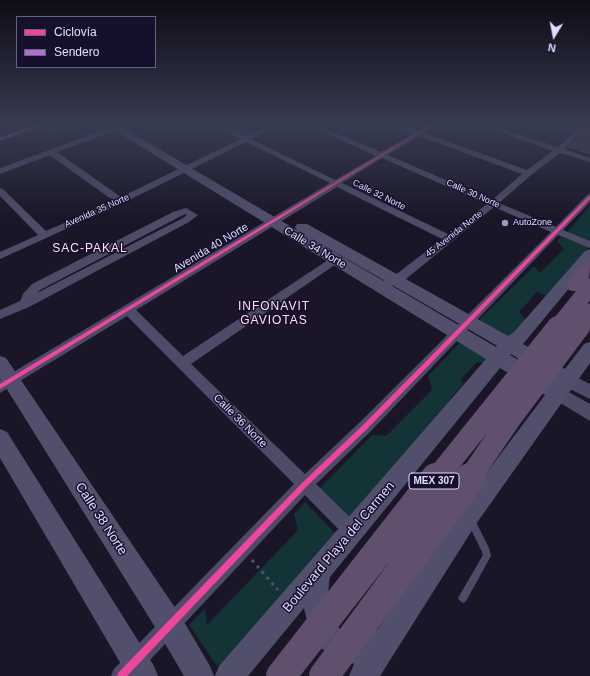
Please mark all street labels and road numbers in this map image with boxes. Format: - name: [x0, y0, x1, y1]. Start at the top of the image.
- street label: Calle 30 Norte: [445, 177, 501, 211]
- street label: Calle 32 Norte: [351, 178, 407, 212]
- street label: Avenida 35 Norte: [63, 192, 131, 230]
- street label: 45 Avenida Norte: [423, 208, 485, 260]
- street label: Avenida 40 Norte: [171, 221, 251, 275]
- street label: Calle 34 Norte: [281, 224, 349, 272]
- street label: Calle 36 Norte: [210, 391, 270, 451]
- road number: MEX 307: [409, 473, 459, 489]
- street label: Boulevard Playa del Carmen: [280, 479, 398, 615]
- street label: Calle 38 Norte: [72, 480, 130, 558]

